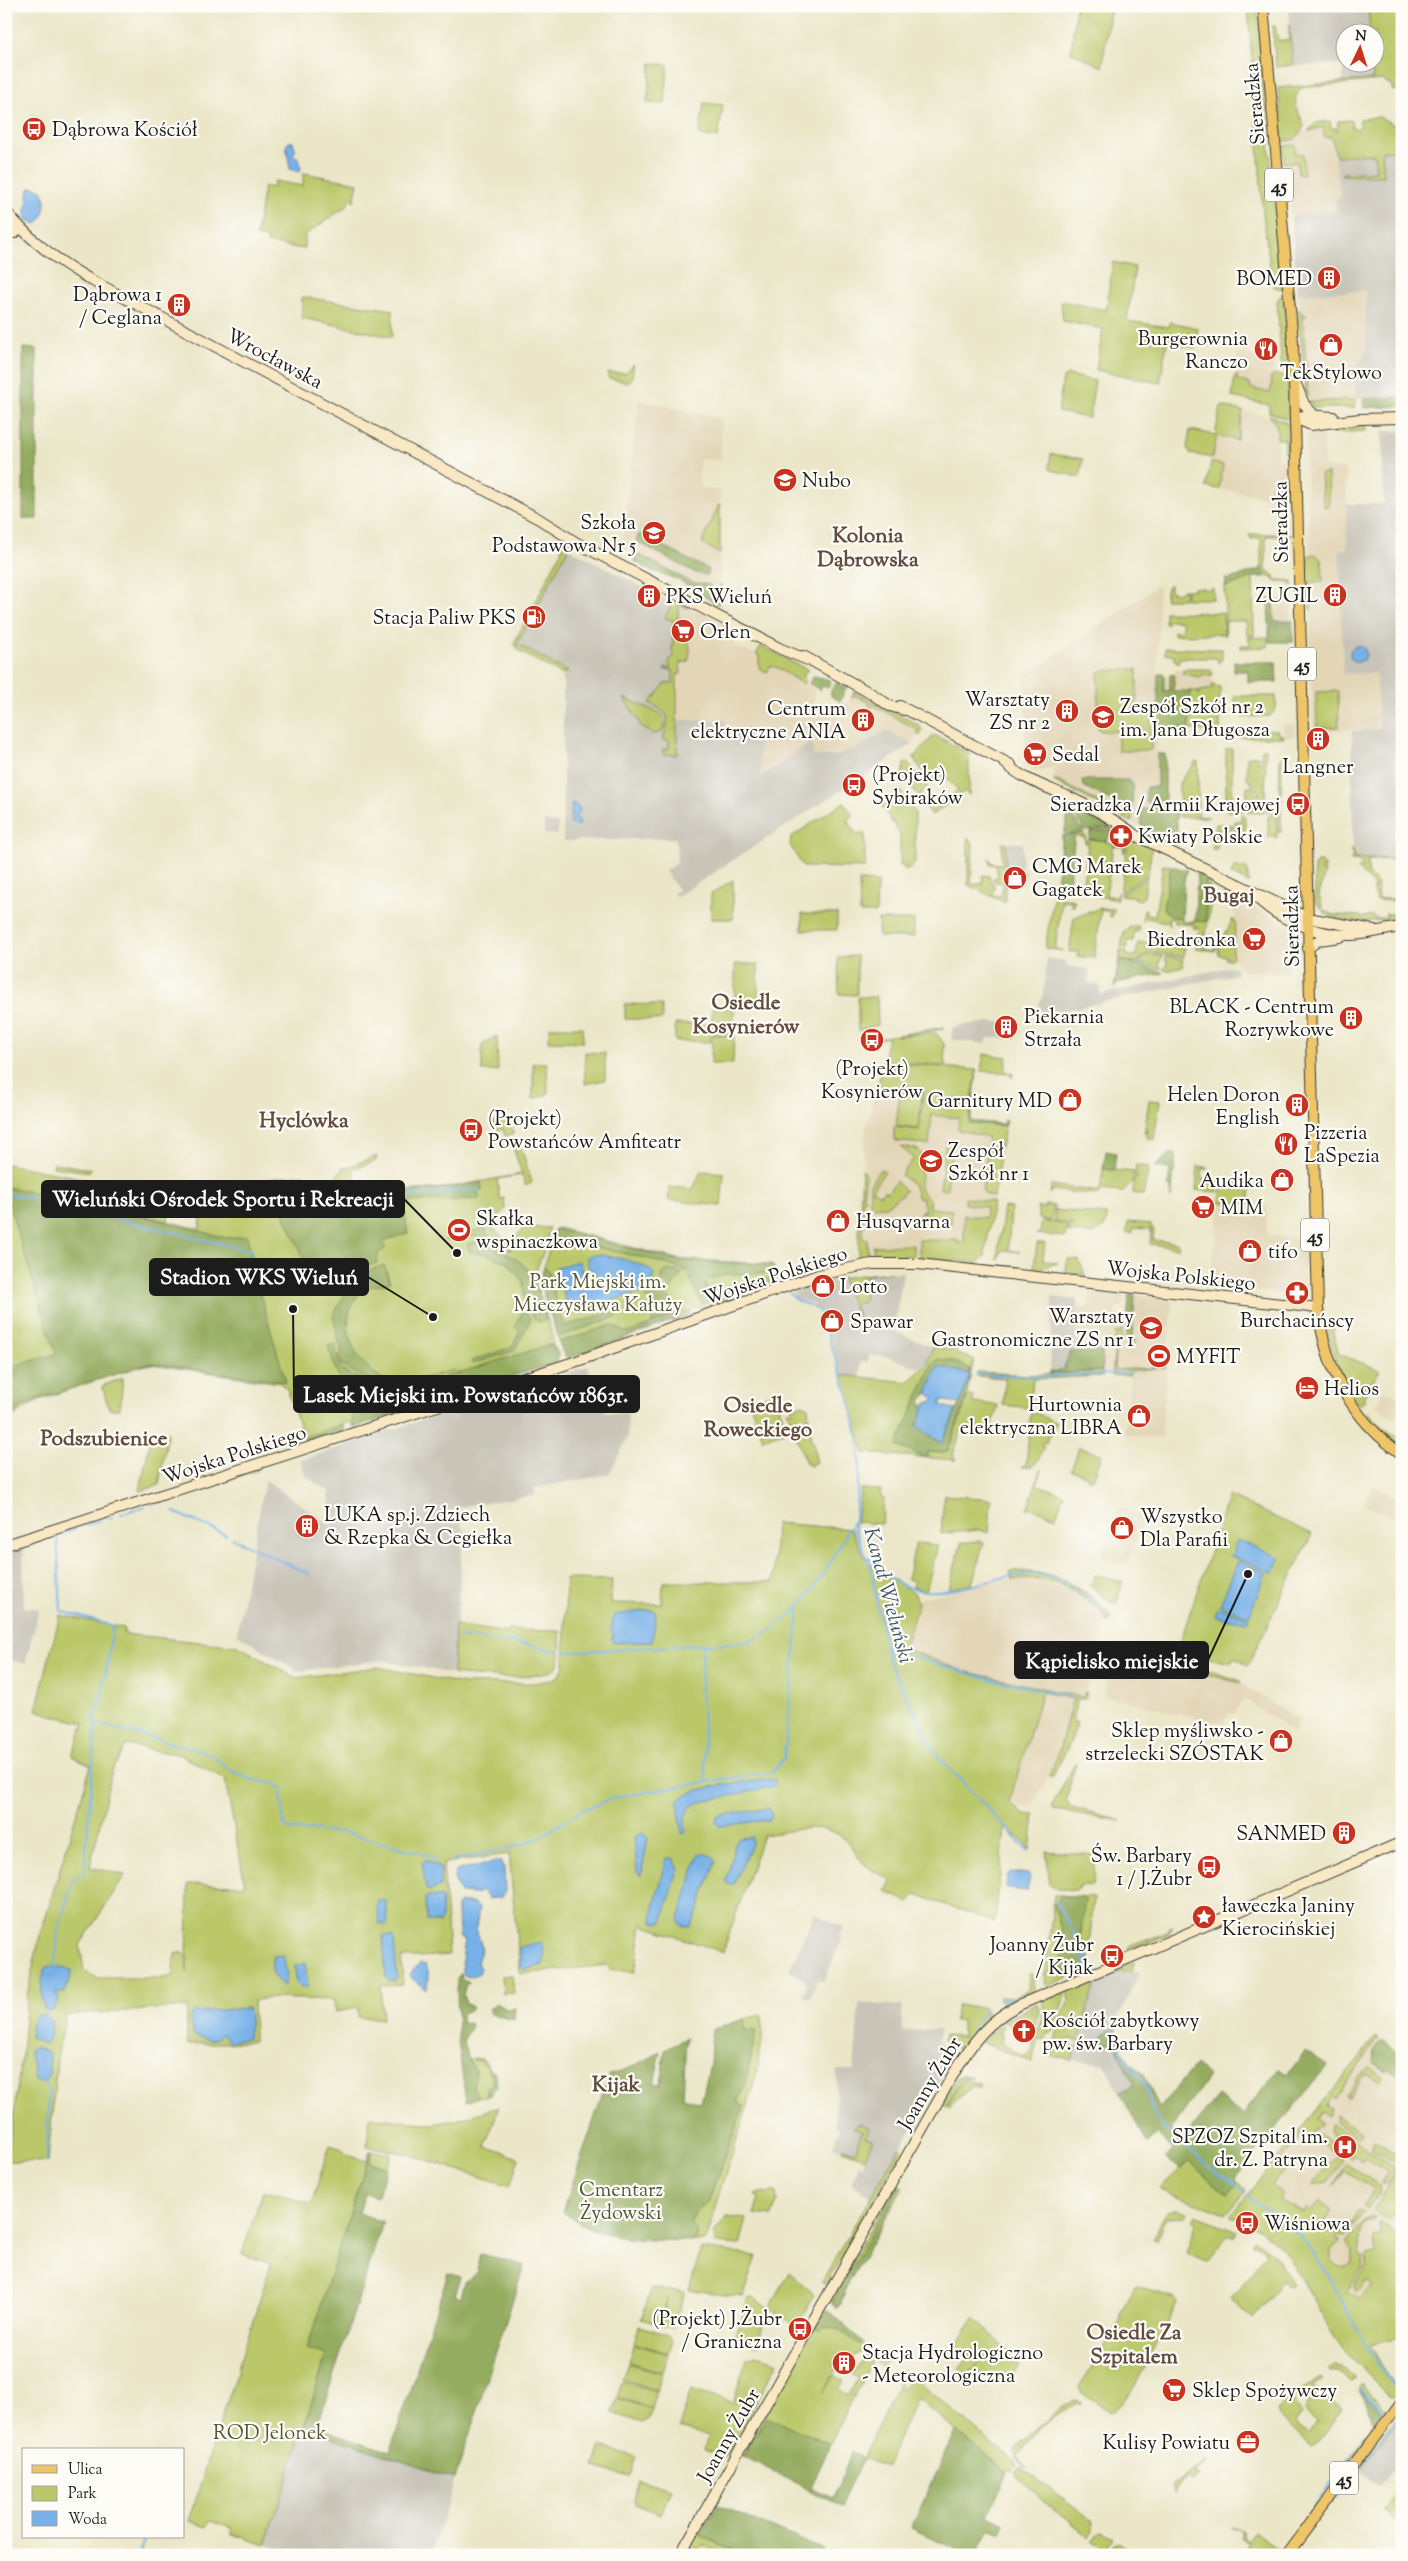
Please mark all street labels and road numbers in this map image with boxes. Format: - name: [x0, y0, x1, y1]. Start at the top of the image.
- street label: Sieradzka: [1238, 62, 1275, 146]
- road number: 45: [1265, 168, 1293, 202]
- street label: Wrocławska: [220, 323, 327, 398]
- street label: Sieradzka: [1267, 481, 1298, 563]
- road number: 45: [1288, 648, 1316, 681]
- street label: Sieradzka: [1278, 885, 1309, 967]
- road number: 45: [1301, 1218, 1329, 1252]
- street label: Wojska Polskiego: [700, 1240, 852, 1314]
- street label: Wojska Polskiego: [1105, 1255, 1257, 1300]
- street label: Wojska Polskiego: [159, 1419, 311, 1493]
- street label: Joanny Żubr: [891, 2032, 971, 2137]
- street label: Joanny Żubr: [691, 2383, 769, 2490]
- road number: 45: [1330, 2462, 1358, 2494]

